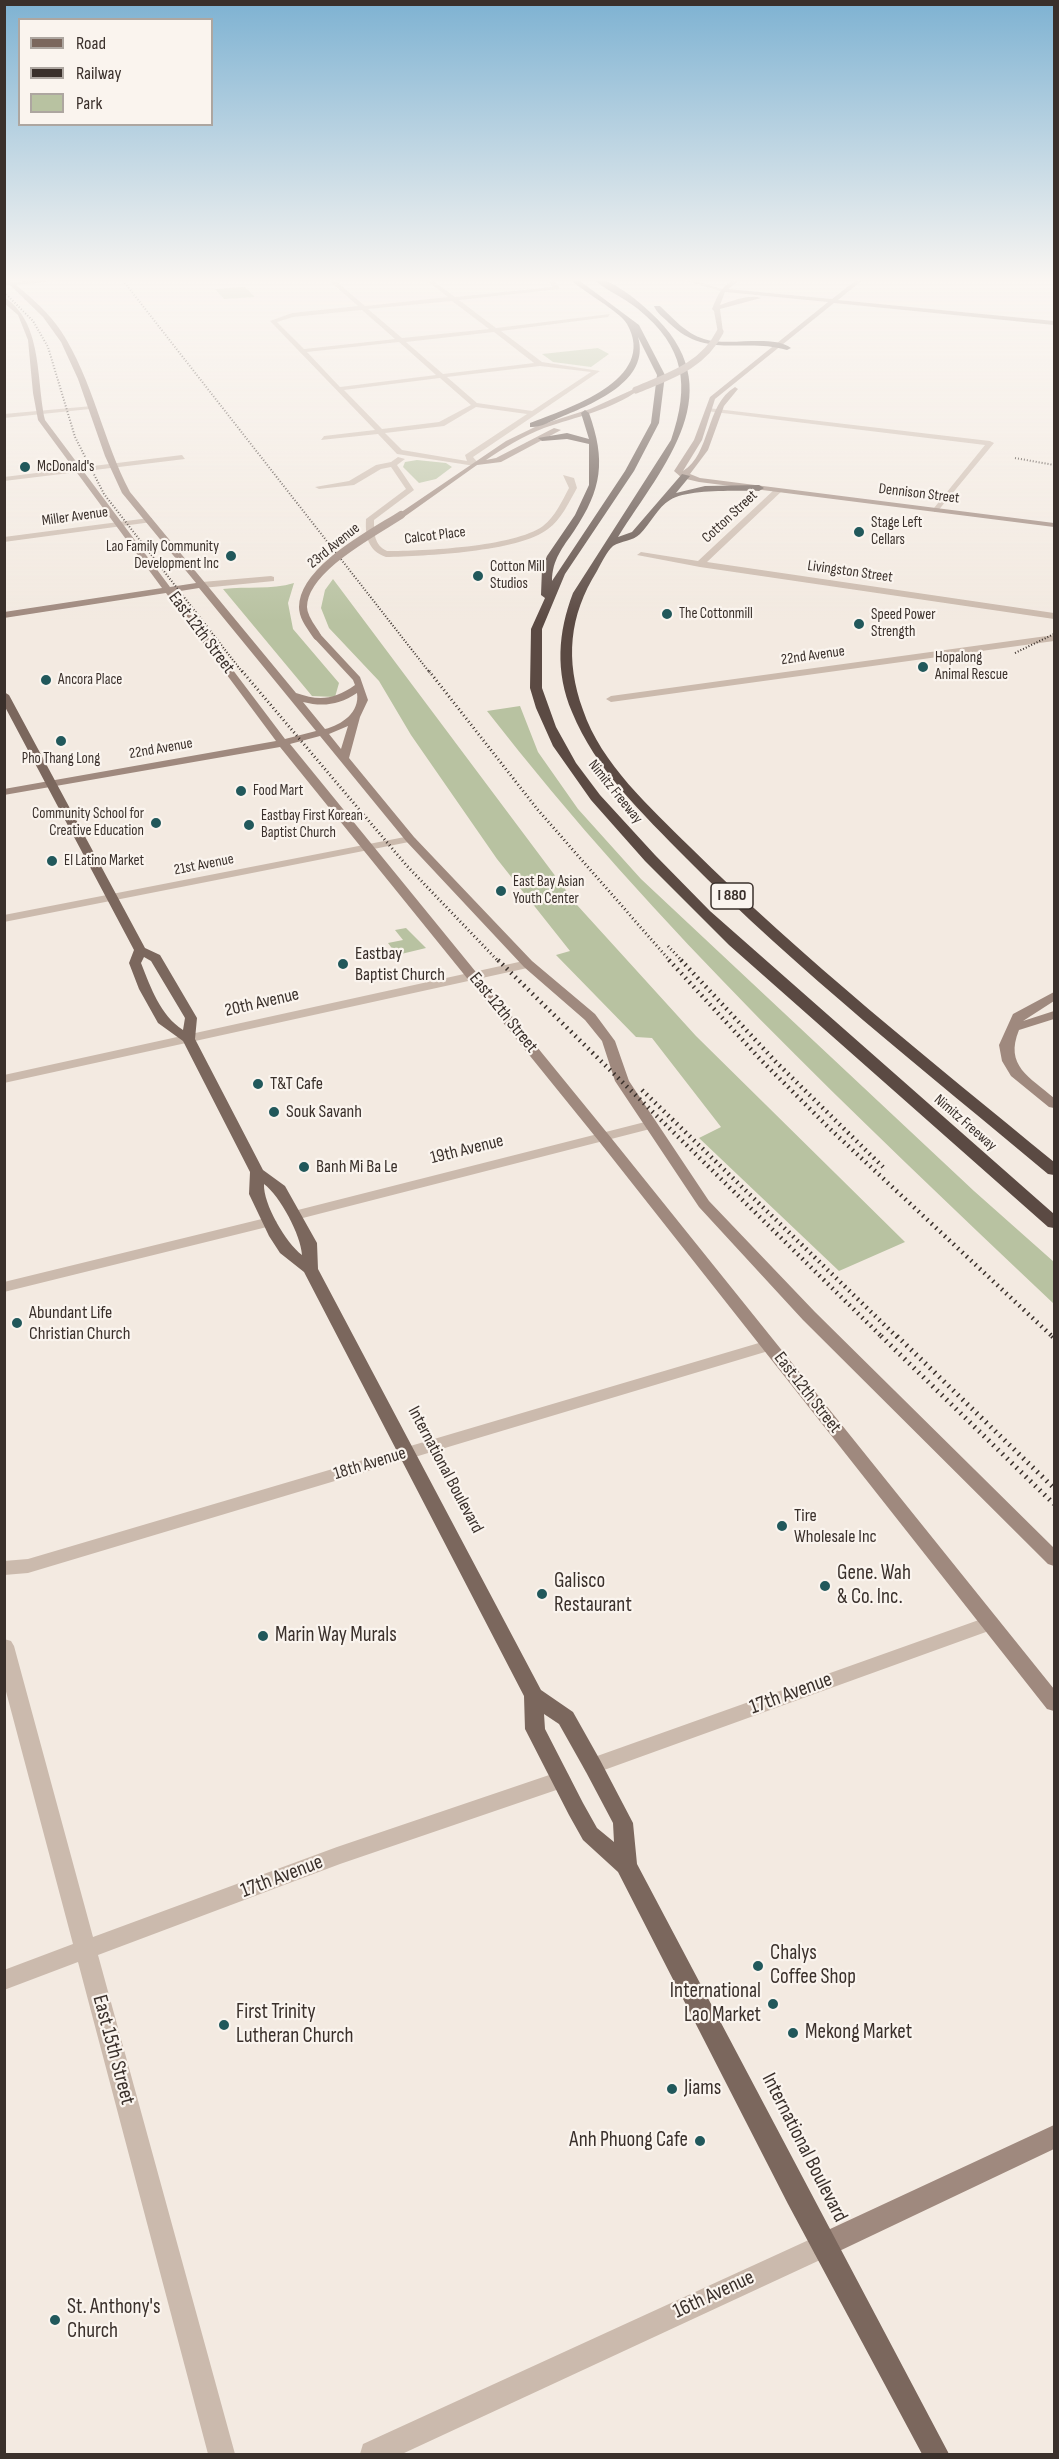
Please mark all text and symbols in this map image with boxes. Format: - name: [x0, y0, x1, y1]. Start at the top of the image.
- legend: [18, 18, 213, 126]
- text: Road: [76, 33, 106, 54]
- text: Railway: [76, 63, 121, 84]
- text: Park: [76, 93, 102, 114]
- place label: McDonald's: [37, 458, 94, 476]
- marker: McDonald's: [18, 460, 32, 474]
- street label: Dennison Street: [878, 480, 960, 508]
- street label: Cotton Street: [699, 487, 761, 547]
- street label: Miller Avenue: [41, 503, 109, 531]
- place label: Stage Left Cellars: [871, 514, 922, 549]
- street label: 23rd Avenue: [304, 520, 364, 572]
- street label: Calcot Place: [403, 523, 467, 549]
- marker: Stage Left Cellars: [852, 525, 866, 539]
- place label: Lao Family Community Development Inc: [106, 538, 219, 573]
- marker: Lao Family Community Development Inc: [224, 549, 238, 563]
- street label: Livingston Street: [806, 557, 894, 587]
- place label: Cotton Mill Studios: [490, 558, 545, 593]
- marker: Cotton Mill Studios: [471, 569, 485, 583]
- street label: East 12th Street: [163, 588, 239, 678]
- place label: The Cottonmill: [679, 605, 753, 623]
- place label: Speed Power Strength: [871, 606, 936, 641]
- marker: The Cottonmill: [660, 607, 674, 621]
- marker: Speed Power Strength: [852, 617, 866, 631]
- street label: 22nd Avenue: [780, 643, 846, 669]
- place label: Hopalong Animal Rescue: [935, 649, 1008, 684]
- marker: Hopalong Animal Rescue: [916, 660, 930, 674]
- place label: Ancora Place: [58, 671, 122, 689]
- marker: Ancora Place: [39, 673, 53, 687]
- marker: Pho Thang Long: [54, 734, 68, 748]
- street label: 22nd Avenue: [128, 735, 194, 763]
- place label: Pho Thang Long: [22, 750, 100, 768]
- street label: Nimitz Freeway: [584, 757, 646, 827]
- place label: Food Mart: [253, 782, 303, 800]
- marker: Food Mart: [234, 784, 248, 798]
- place label: Community School for Creative Education: [32, 805, 144, 840]
- place label: Eastbay First Korean Baptist Church: [261, 807, 363, 842]
- marker: Community School for Creative Education: [149, 816, 163, 830]
- marker: Eastbay First Korean Baptist Church: [242, 818, 256, 832]
- street label: 21st Avenue: [173, 850, 235, 880]
- place label: El Latino Market: [64, 852, 144, 870]
- marker: El Latino Market: [45, 854, 59, 868]
- place label: East Bay Asian Youth Center: [513, 873, 584, 908]
- road number: I 880: [711, 883, 753, 909]
- marker: East Bay Asian Youth Center: [494, 884, 508, 898]
- place label: Eastbay Baptist Church: [355, 943, 445, 986]
- marker: Eastbay Baptist Church: [336, 957, 350, 971]
- street label: East 12th Street: [464, 969, 542, 1057]
- street label: 20th Avenue: [223, 984, 301, 1022]
- place label: T&T Cafe: [270, 1073, 323, 1095]
- marker: T&T Cafe: [251, 1077, 265, 1091]
- street label: Nimitz Freeway: [930, 1091, 1000, 1155]
- place label: Souk Savanh: [286, 1101, 362, 1123]
- marker: Souk Savanh: [267, 1105, 281, 1119]
- street label: 19th Avenue: [428, 1131, 506, 1169]
- place label: Banh Mi Ba Le: [316, 1156, 398, 1178]
- marker: Banh Mi Ba Le: [297, 1160, 311, 1174]
- place label: Abundant Life Christian Church: [29, 1302, 130, 1344]
- marker: Abundant Life Christian Church: [10, 1316, 24, 1330]
- street label: East 12th Street: [769, 1348, 845, 1438]
- street label: International Boulevard: [402, 1403, 488, 1537]
- street label: 18th Avenue: [331, 1443, 409, 1485]
- place label: Tire Wholesale Inc: [794, 1505, 877, 1547]
- marker: Tire Wholesale Inc: [775, 1519, 789, 1533]
- place label: Gene. Wah & Co. Inc.: [837, 1561, 911, 1611]
- place label: Galisco Restaurant: [554, 1569, 632, 1619]
- marker: Gene. Wah & Co. Inc.: [818, 1579, 832, 1593]
- marker: Galisco Restaurant: [535, 1587, 549, 1601]
- place label: Marin Way Murals: [275, 1623, 397, 1649]
- marker: Marin Way Murals: [256, 1629, 270, 1643]
- street label: 17th Avenue: [746, 1667, 836, 1721]
- street label: 17th Avenue: [237, 1850, 327, 1904]
- place label: Chalys Coffee Shop: [770, 1941, 856, 1991]
- marker: Chalys Coffee Shop: [751, 1959, 765, 1973]
- place label: International Lao Market: [670, 1979, 761, 2029]
- street label: East 15th Street: [86, 1992, 140, 2108]
- marker: International Lao Market: [766, 1997, 780, 2011]
- place label: First Trinity Lutheran Church: [236, 2000, 354, 2050]
- marker: First Trinity Lutheran Church: [217, 2018, 231, 2032]
- place label: Mekong Market: [805, 2020, 912, 2046]
- marker: Mekong Market: [786, 2026, 800, 2040]
- street label: International Boulevard: [756, 2069, 852, 2227]
- place label: Jiams: [684, 2076, 721, 2102]
- marker: Jiams: [665, 2082, 679, 2096]
- place label: Anh Phuong Cafe: [569, 2128, 688, 2154]
- marker: Anh Phuong Cafe: [693, 2134, 707, 2148]
- street label: 16th Avenue: [669, 2265, 759, 2325]
- place label: St. Anthony's Church: [67, 2295, 160, 2345]
- marker: St. Anthony's Church: [48, 2313, 62, 2327]

